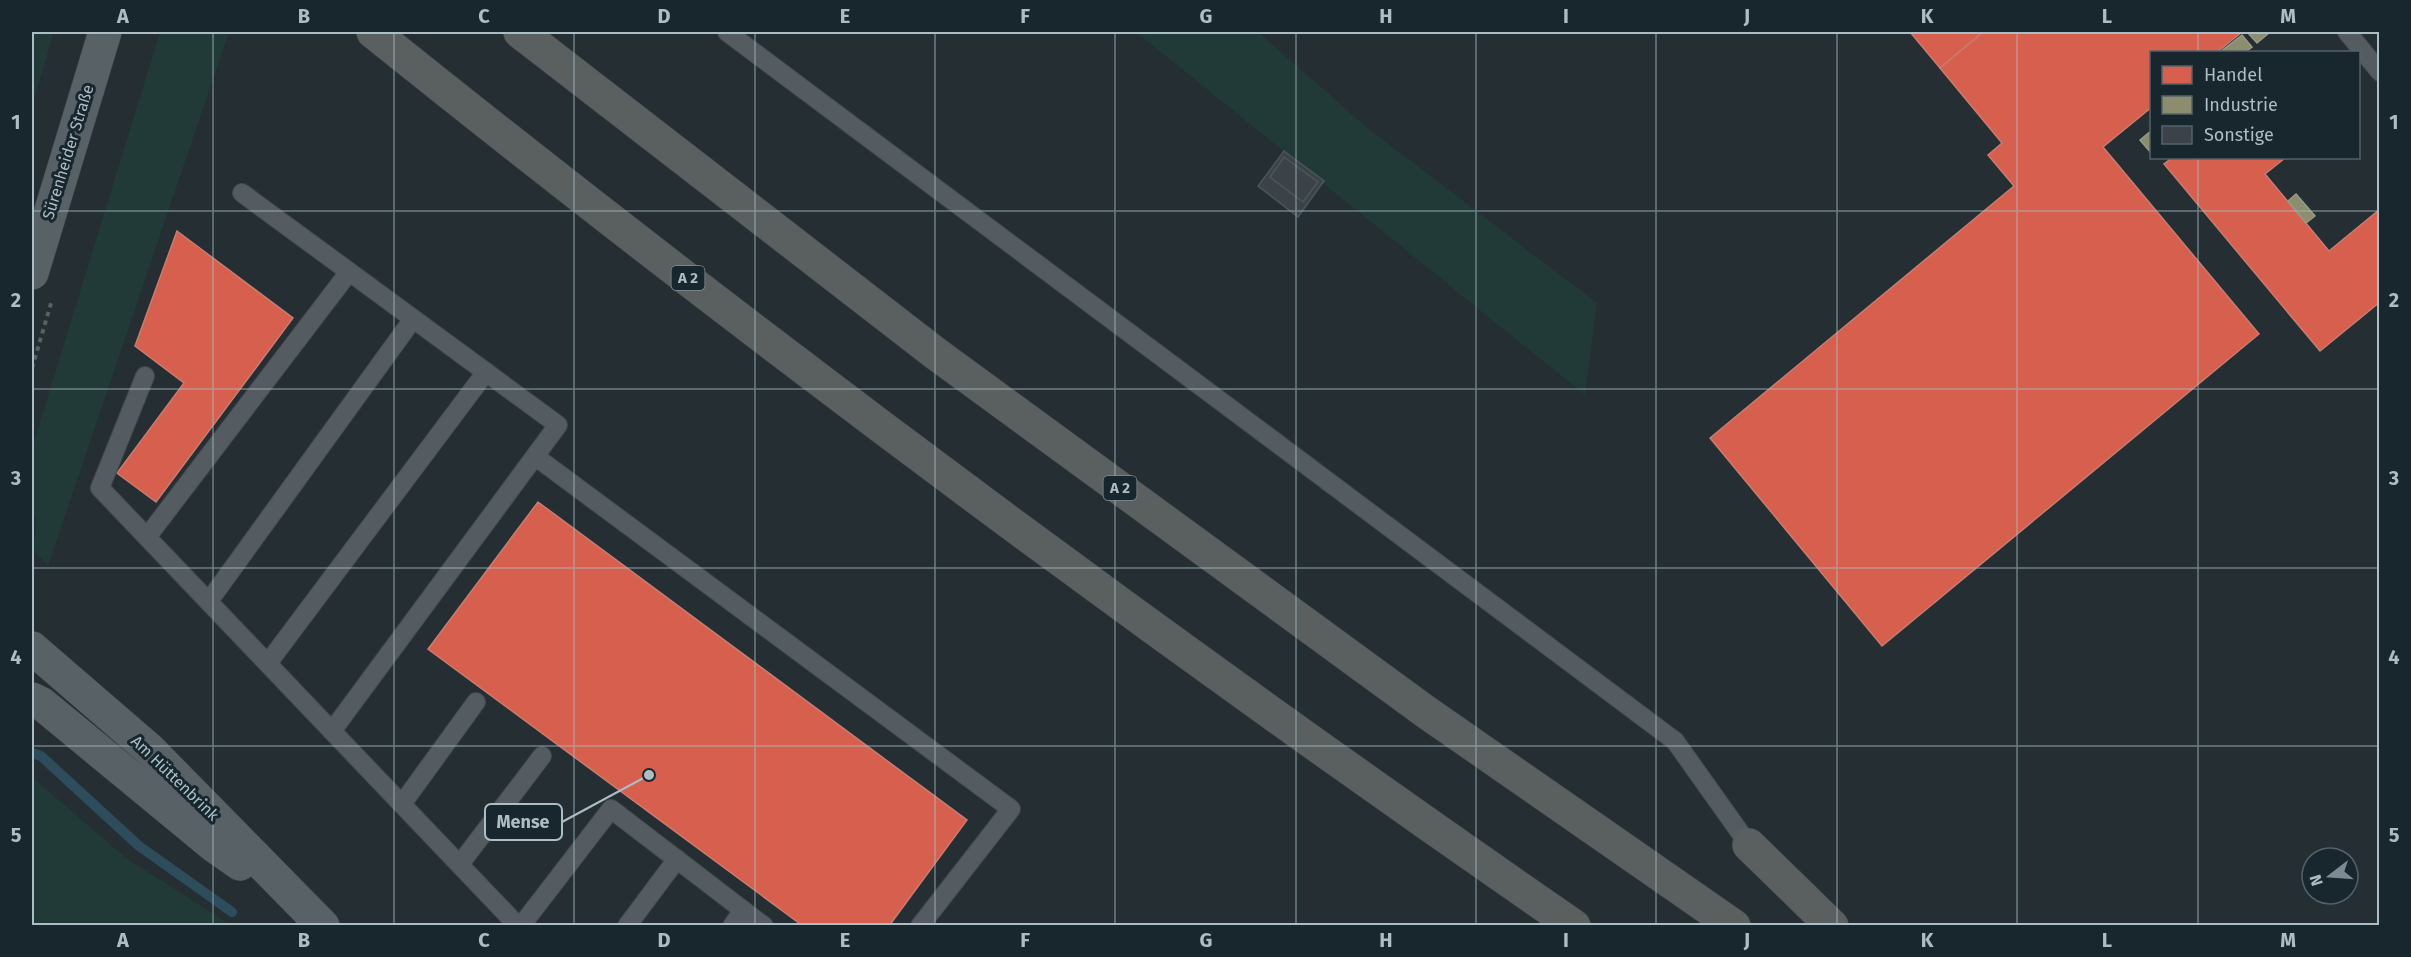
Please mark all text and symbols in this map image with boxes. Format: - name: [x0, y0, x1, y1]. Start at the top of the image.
- text: A: [116, 4, 130, 28]
- text: B: [298, 4, 310, 28]
- text: C: [478, 4, 490, 28]
- text: D: [657, 4, 671, 28]
- text: E: [840, 4, 850, 28]
- text: F: [1020, 4, 1030, 28]
- text: G: [1200, 4, 1212, 28]
- text: H: [1379, 4, 1393, 28]
- text: I: [1563, 4, 1569, 28]
- text: J: [1743, 4, 1750, 28]
- text: K: [1921, 4, 1934, 28]
- text: L: [2102, 4, 2112, 28]
- text: M: [2280, 4, 2296, 28]
- legend: [2150, 51, 2360, 159]
- text: Handel: [2204, 64, 2262, 86]
- street label: Sürenheider Straße: [38, 82, 98, 222]
- text: Industrie: [2204, 94, 2278, 116]
- text: 1: [11, 110, 21, 134]
- text: 1: [2389, 110, 2399, 134]
- text: Sonstige: [2204, 124, 2274, 146]
- road number: A 2: [672, 266, 704, 290]
- text: 2: [11, 288, 21, 312]
- text: 2: [2389, 288, 2399, 312]
- text: 3: [10, 466, 21, 490]
- text: 3: [2388, 466, 2399, 490]
- road number: A 2: [1104, 476, 1136, 500]
- text: 4: [10, 645, 22, 669]
- text: 4: [2388, 645, 2400, 669]
- street label: Am Hüttenbrink: [127, 731, 223, 825]
- callout: Mense: [485, 804, 562, 840]
- text: Mense: [496, 811, 550, 833]
- text: 5: [11, 823, 22, 847]
- text: 5: [2389, 823, 2400, 847]
- north arrow: [2300, 846, 2360, 906]
- text: N: [2305, 872, 2327, 888]
- text: A: [116, 928, 130, 952]
- text: B: [298, 928, 310, 952]
- text: C: [478, 928, 490, 952]
- text: D: [657, 928, 671, 952]
- text: E: [840, 928, 850, 952]
- text: F: [1020, 928, 1030, 952]
- text: G: [1200, 928, 1212, 952]
- text: H: [1379, 928, 1393, 952]
- text: I: [1563, 928, 1569, 952]
- text: J: [1743, 928, 1750, 952]
- text: K: [1921, 928, 1934, 952]
- text: L: [2102, 928, 2112, 952]
- text: M: [2280, 928, 2296, 952]

